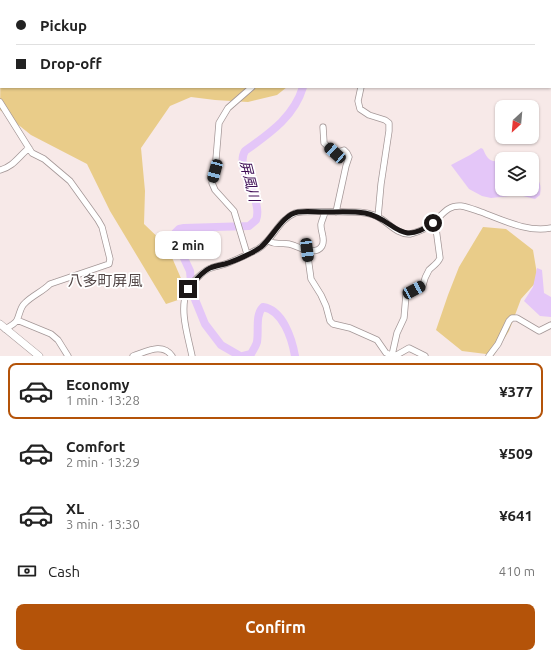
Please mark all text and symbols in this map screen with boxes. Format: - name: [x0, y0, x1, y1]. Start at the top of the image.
- text: Pickup: [40, 17, 87, 34]
- text: Drop-off: [40, 55, 102, 72]
- north arrow: [495, 100, 539, 144]
- map controls: [495, 100, 539, 196]
- car: [322, 141, 348, 165]
- button: layers: [495, 152, 539, 196]
- car: [206, 158, 224, 184]
- water label: 屏風川: [237, 159, 263, 205]
- route start: [424, 214, 442, 232]
- callout: 2 min: [155, 231, 221, 259]
- car: [300, 237, 314, 263]
- text: 2 min: [172, 238, 204, 252]
- district label: 八多町屏風: [67, 272, 143, 289]
- car: [401, 279, 427, 301]
- route end: [179, 280, 197, 298]
- icon: car: [18, 373, 54, 409]
- text: Economy: [66, 376, 130, 393]
- text: ¥377: [499, 383, 533, 400]
- text: 1 min · 13:28: [66, 393, 140, 407]
- icon: car: [18, 435, 54, 471]
- text: Comfort: [66, 438, 125, 455]
- text: ¥509: [499, 445, 533, 462]
- text: 2 min · 13:29: [66, 455, 140, 469]
- icon: car: [18, 497, 54, 533]
- text: XL: [66, 500, 84, 517]
- text: ¥641: [499, 507, 533, 524]
- text: 3 min · 13:30: [66, 517, 140, 531]
- icon: cash: [16, 560, 38, 582]
- text: Cash: [48, 563, 80, 580]
- text: 410 m: [499, 564, 535, 578]
- button: Confirm: [16, 604, 535, 650]

